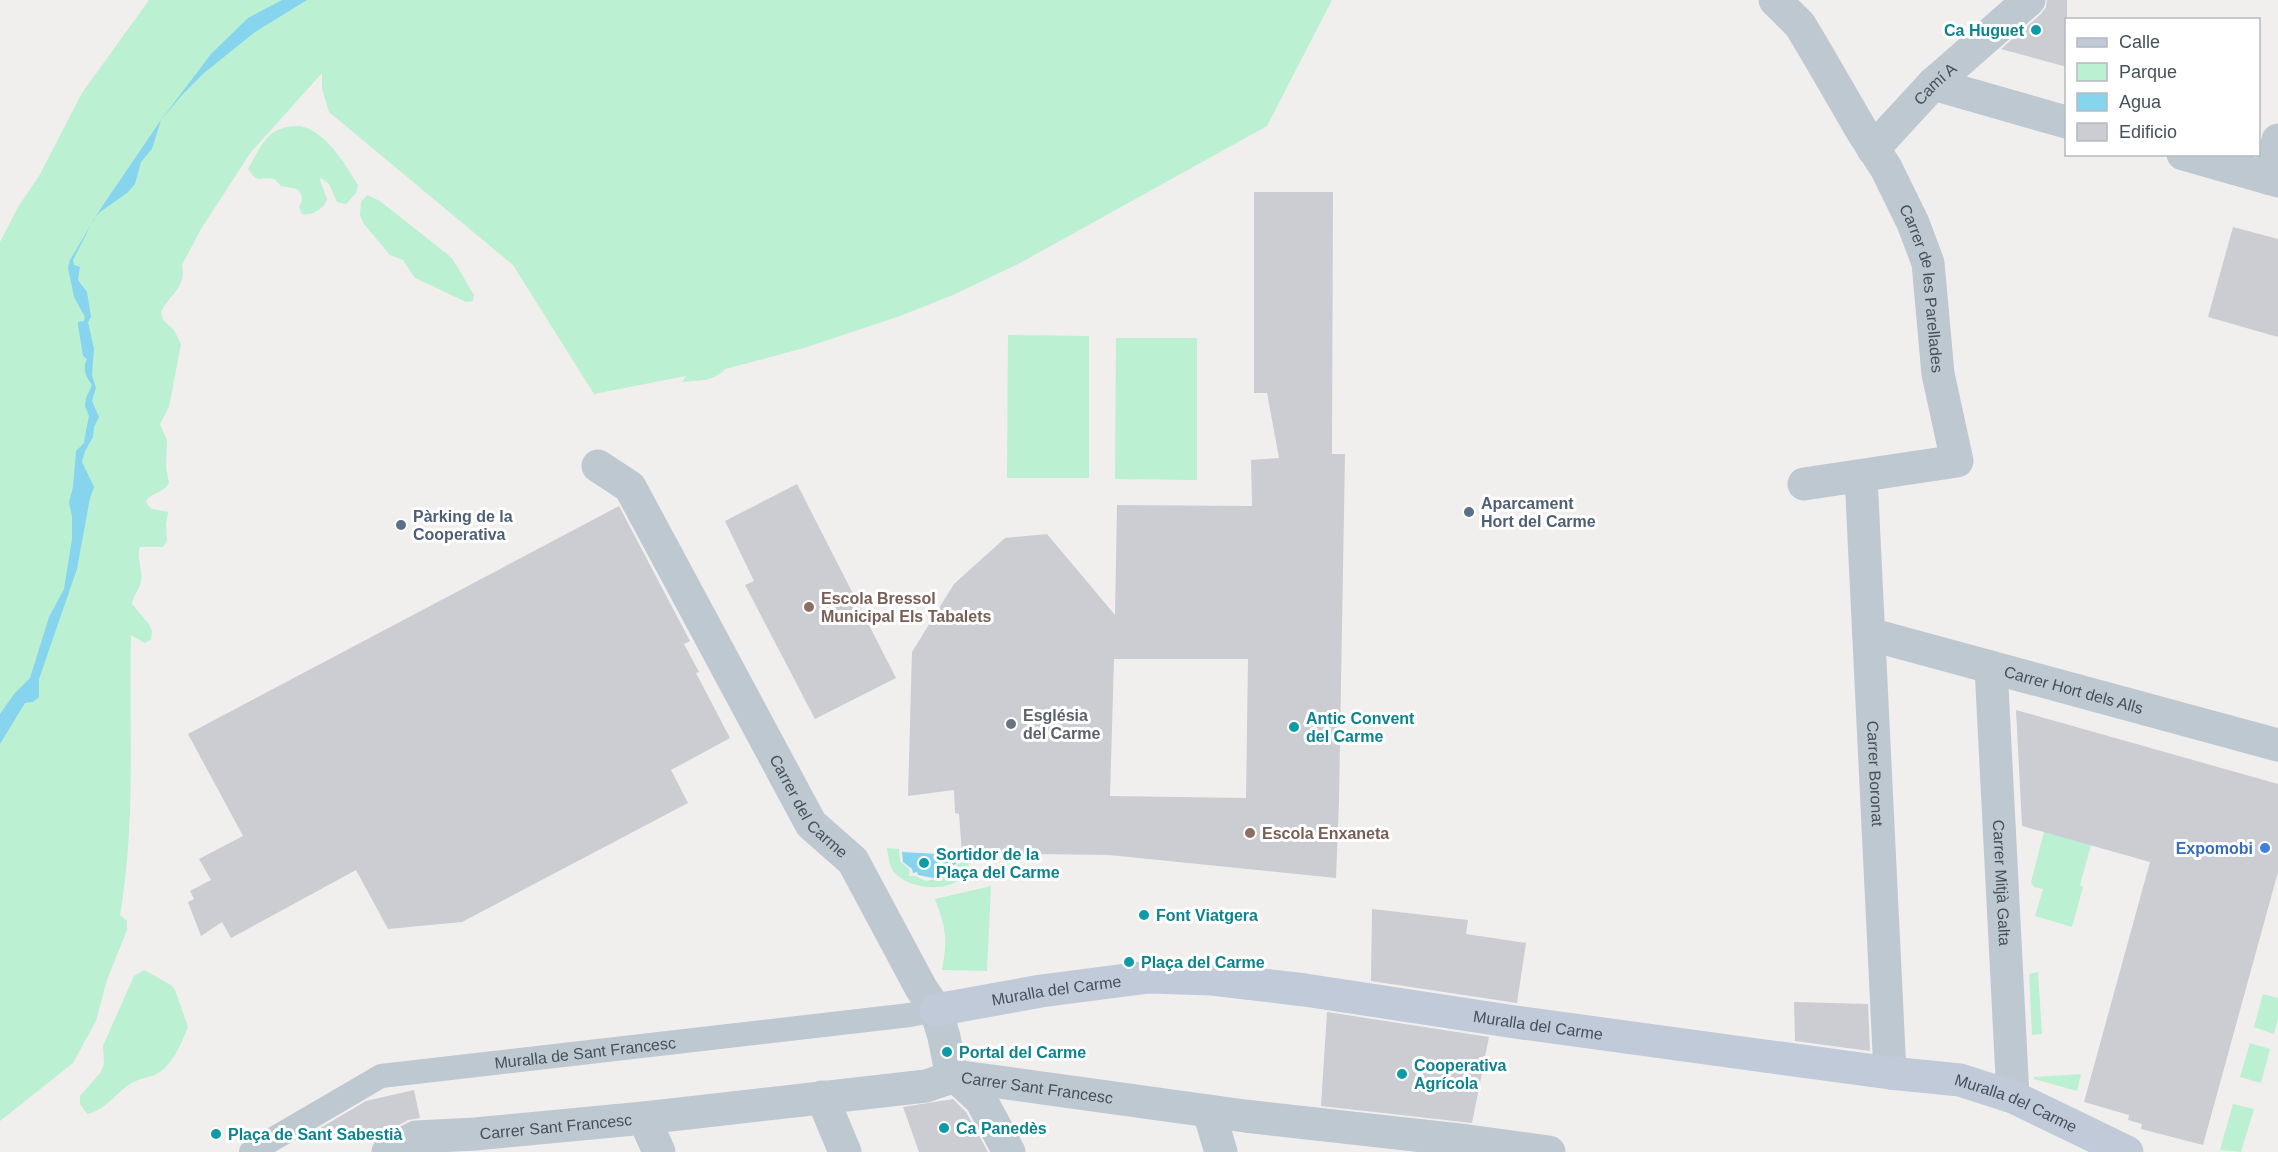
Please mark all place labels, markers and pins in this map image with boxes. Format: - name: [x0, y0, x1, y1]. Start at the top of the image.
- place label: Ca Huguet: [1944, 22, 2025, 39]
- marker: Ca Huguet: [2029, 23, 2043, 37]
- place label: Aparcament Hort del Carme: [1481, 495, 1596, 530]
- marker: Aparcament Hort del Carme: [1462, 505, 1476, 519]
- place label: Pàrking de la Cooperativa: [413, 508, 513, 543]
- marker: Pàrking de la Cooperativa: [394, 518, 408, 532]
- place label: Escola Bressol Municipal Els Tabalets: [821, 590, 992, 625]
- marker: Escola Bressol Municipal Els Tabalets: [802, 600, 816, 614]
- place label: Església del Carme: [1023, 707, 1100, 742]
- place label: Antic Convent del Carme: [1306, 710, 1415, 745]
- marker: Església del Carme: [1004, 717, 1018, 731]
- marker: Antic Convent del Carme: [1287, 720, 1301, 734]
- place label: Escola Enxaneta: [1262, 825, 1389, 842]
- marker: Escola Enxaneta: [1243, 826, 1257, 840]
- place label: Expomobi: [2176, 840, 2253, 857]
- marker: Expomobi: [2258, 841, 2272, 855]
- place label: Sortidor de la Plaça del Carme: [936, 846, 1060, 881]
- marker: Sortidor de la Plaça del Carme: [917, 856, 931, 870]
- place label: Font Viatgera: [1156, 907, 1258, 924]
- marker: Font Viatgera: [1137, 908, 1151, 922]
- place label: Plaça del Carme: [1141, 954, 1265, 971]
- marker: Plaça del Carme: [1122, 955, 1136, 969]
- place label: Portal del Carme: [959, 1044, 1086, 1061]
- marker: Portal del Carme: [940, 1045, 954, 1059]
- place label: Cooperativa Agrícola: [1414, 1057, 1507, 1092]
- marker: Cooperativa Agrícola: [1395, 1067, 1409, 1081]
- place label: Ca Panedès: [956, 1120, 1047, 1137]
- marker: Ca Panedès: [937, 1121, 951, 1135]
- place label: Plaça de Sant Sabestià: [228, 1126, 402, 1143]
- marker: Plaça de Sant Sabestià: [209, 1127, 223, 1141]

